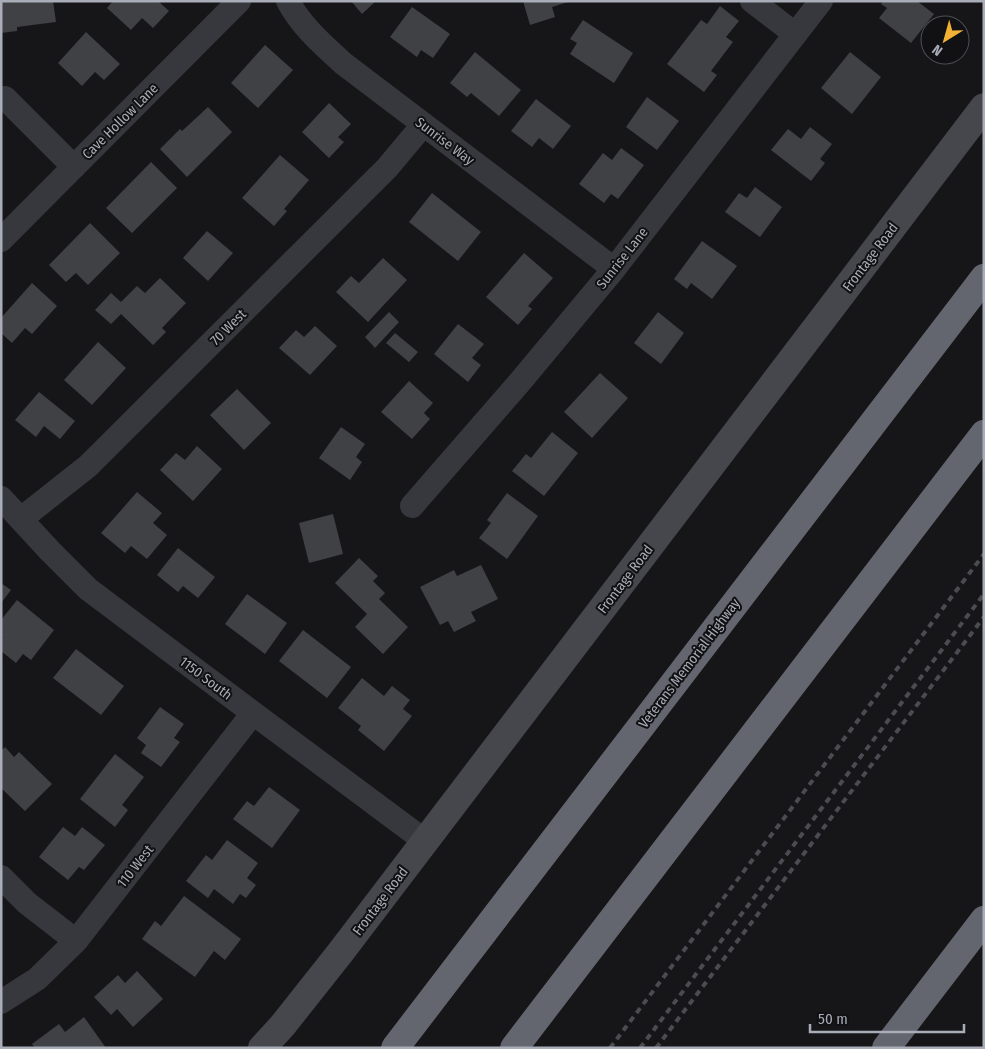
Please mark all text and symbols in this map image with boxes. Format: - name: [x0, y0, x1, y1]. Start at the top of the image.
- north arrow: [920, 15, 970, 65]
- text: N: [929, 41, 946, 59]
- street label: Cave Hollow Lane: [79, 80, 162, 163]
- street label: Sunrise Way: [412, 114, 478, 169]
- street label: Frontage Road: [839, 220, 902, 295]
- street label: Sunrise Lane: [593, 224, 652, 293]
- street label: 70 West: [207, 306, 250, 349]
- street label: Frontage Road: [594, 542, 657, 617]
- street label: Veterans Memorial Highway: [635, 595, 744, 731]
- street label: 1150 South: [176, 653, 235, 704]
- street label: 110 West: [114, 841, 157, 891]
- street label: Frontage Road: [349, 864, 412, 939]
- scale bar: [810, 1002, 964, 1034]
- text: 50 m: [818, 1010, 848, 1028]

